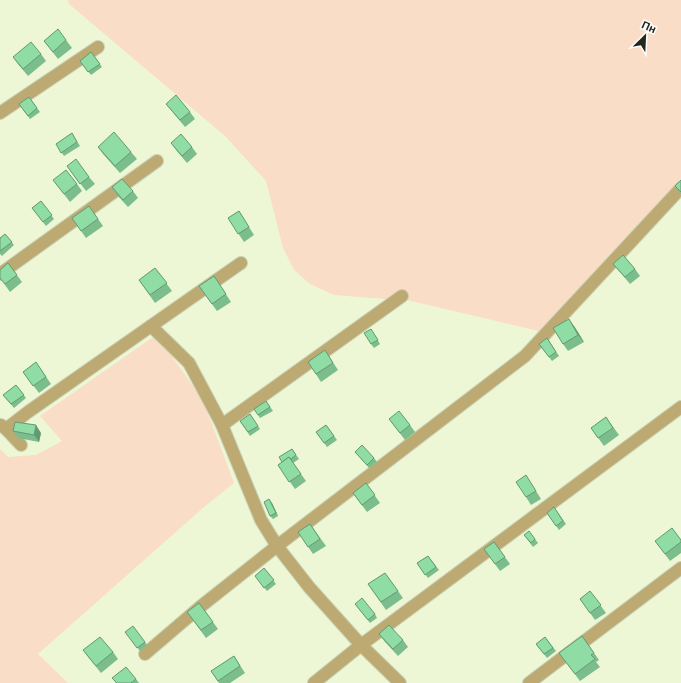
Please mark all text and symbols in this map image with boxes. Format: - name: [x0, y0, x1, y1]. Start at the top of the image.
- north arrow: [625, 16, 665, 56]
- text: Пн: [640, 18, 659, 35]

